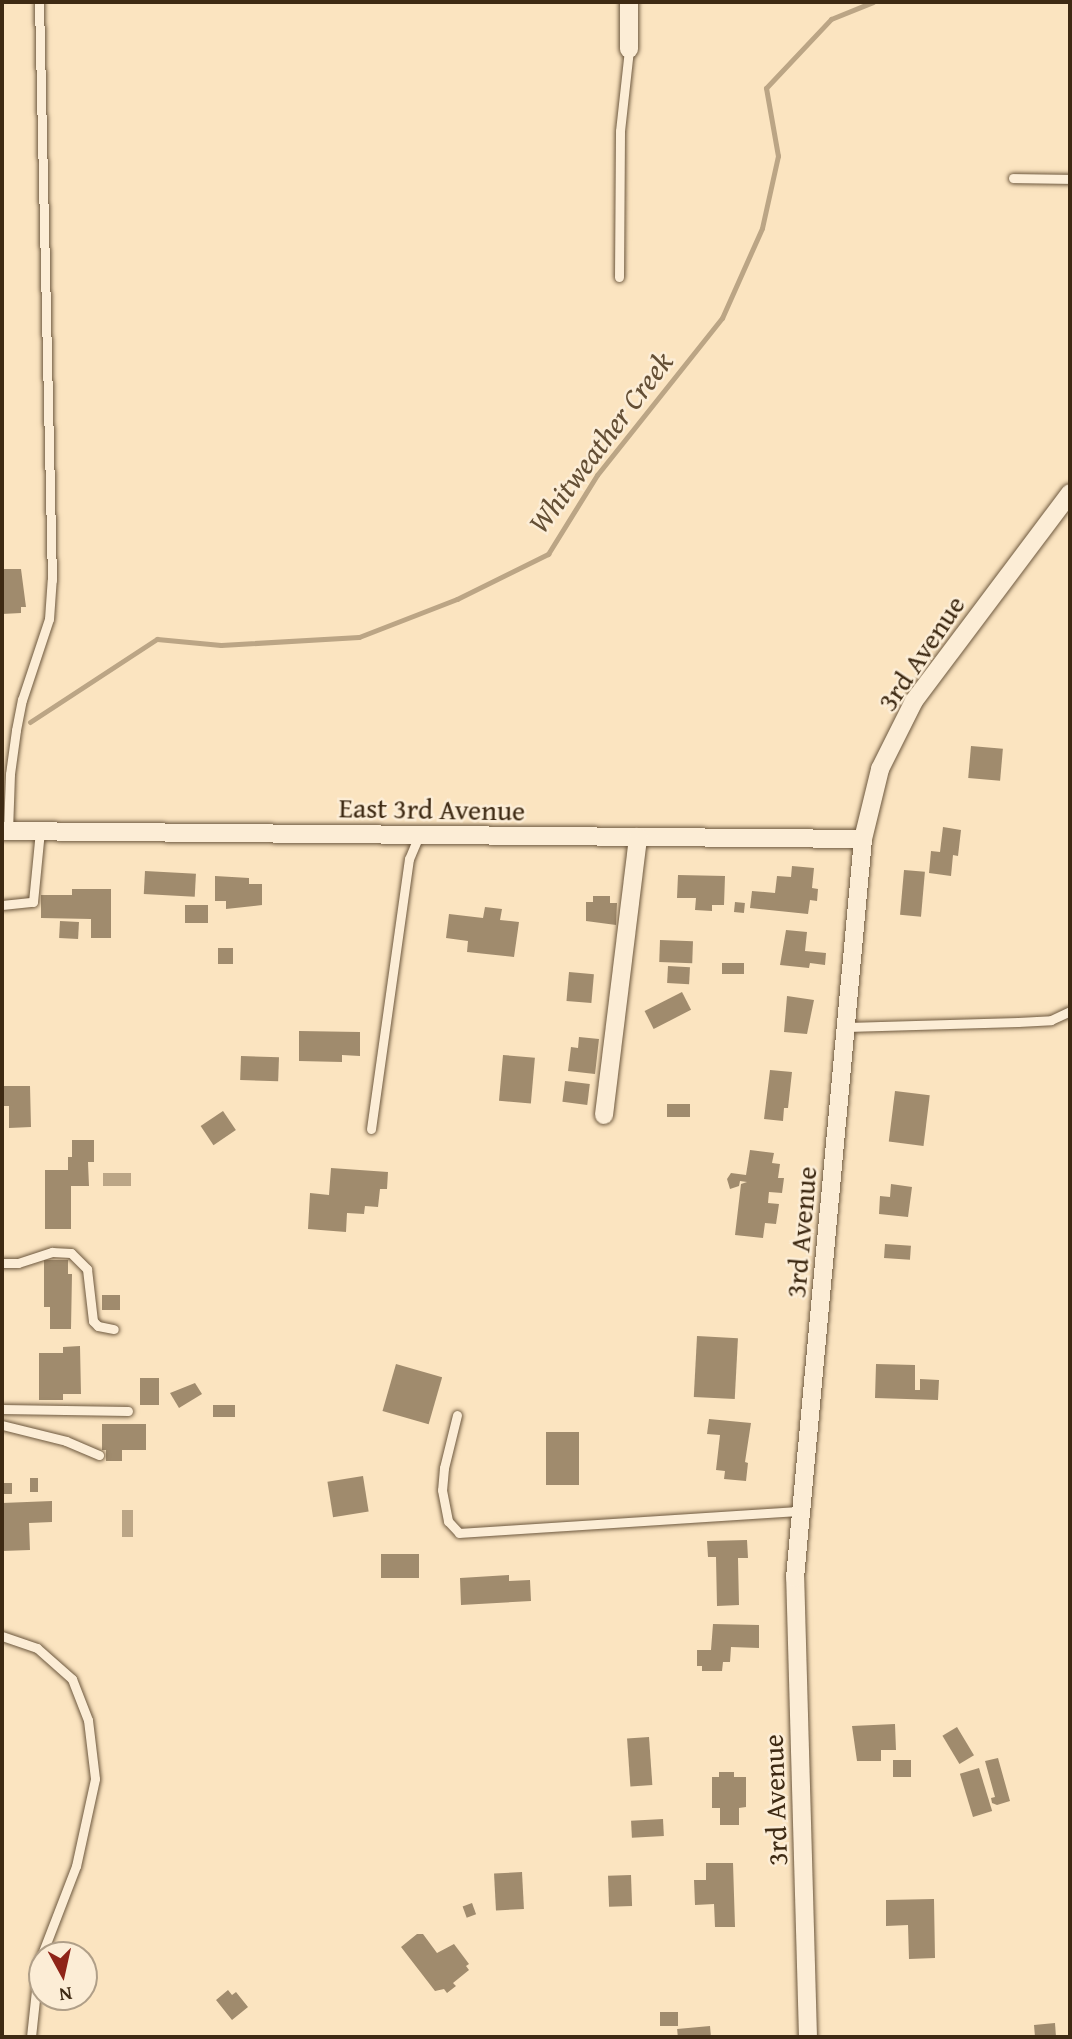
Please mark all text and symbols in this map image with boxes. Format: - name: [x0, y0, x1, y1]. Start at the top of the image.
- water label: Whitweather Creek: [520, 344, 680, 540]
- street label: 3rd Avenue: [870, 589, 972, 717]
- street label: East 3rd Avenue: [338, 791, 526, 827]
- street label: 3rd Avenue: [779, 1165, 823, 1299]
- street label: 3rd Avenue: [756, 1734, 794, 1866]
- north arrow: [28, 1941, 98, 2011]
- text: N: [57, 1980, 74, 2010]

